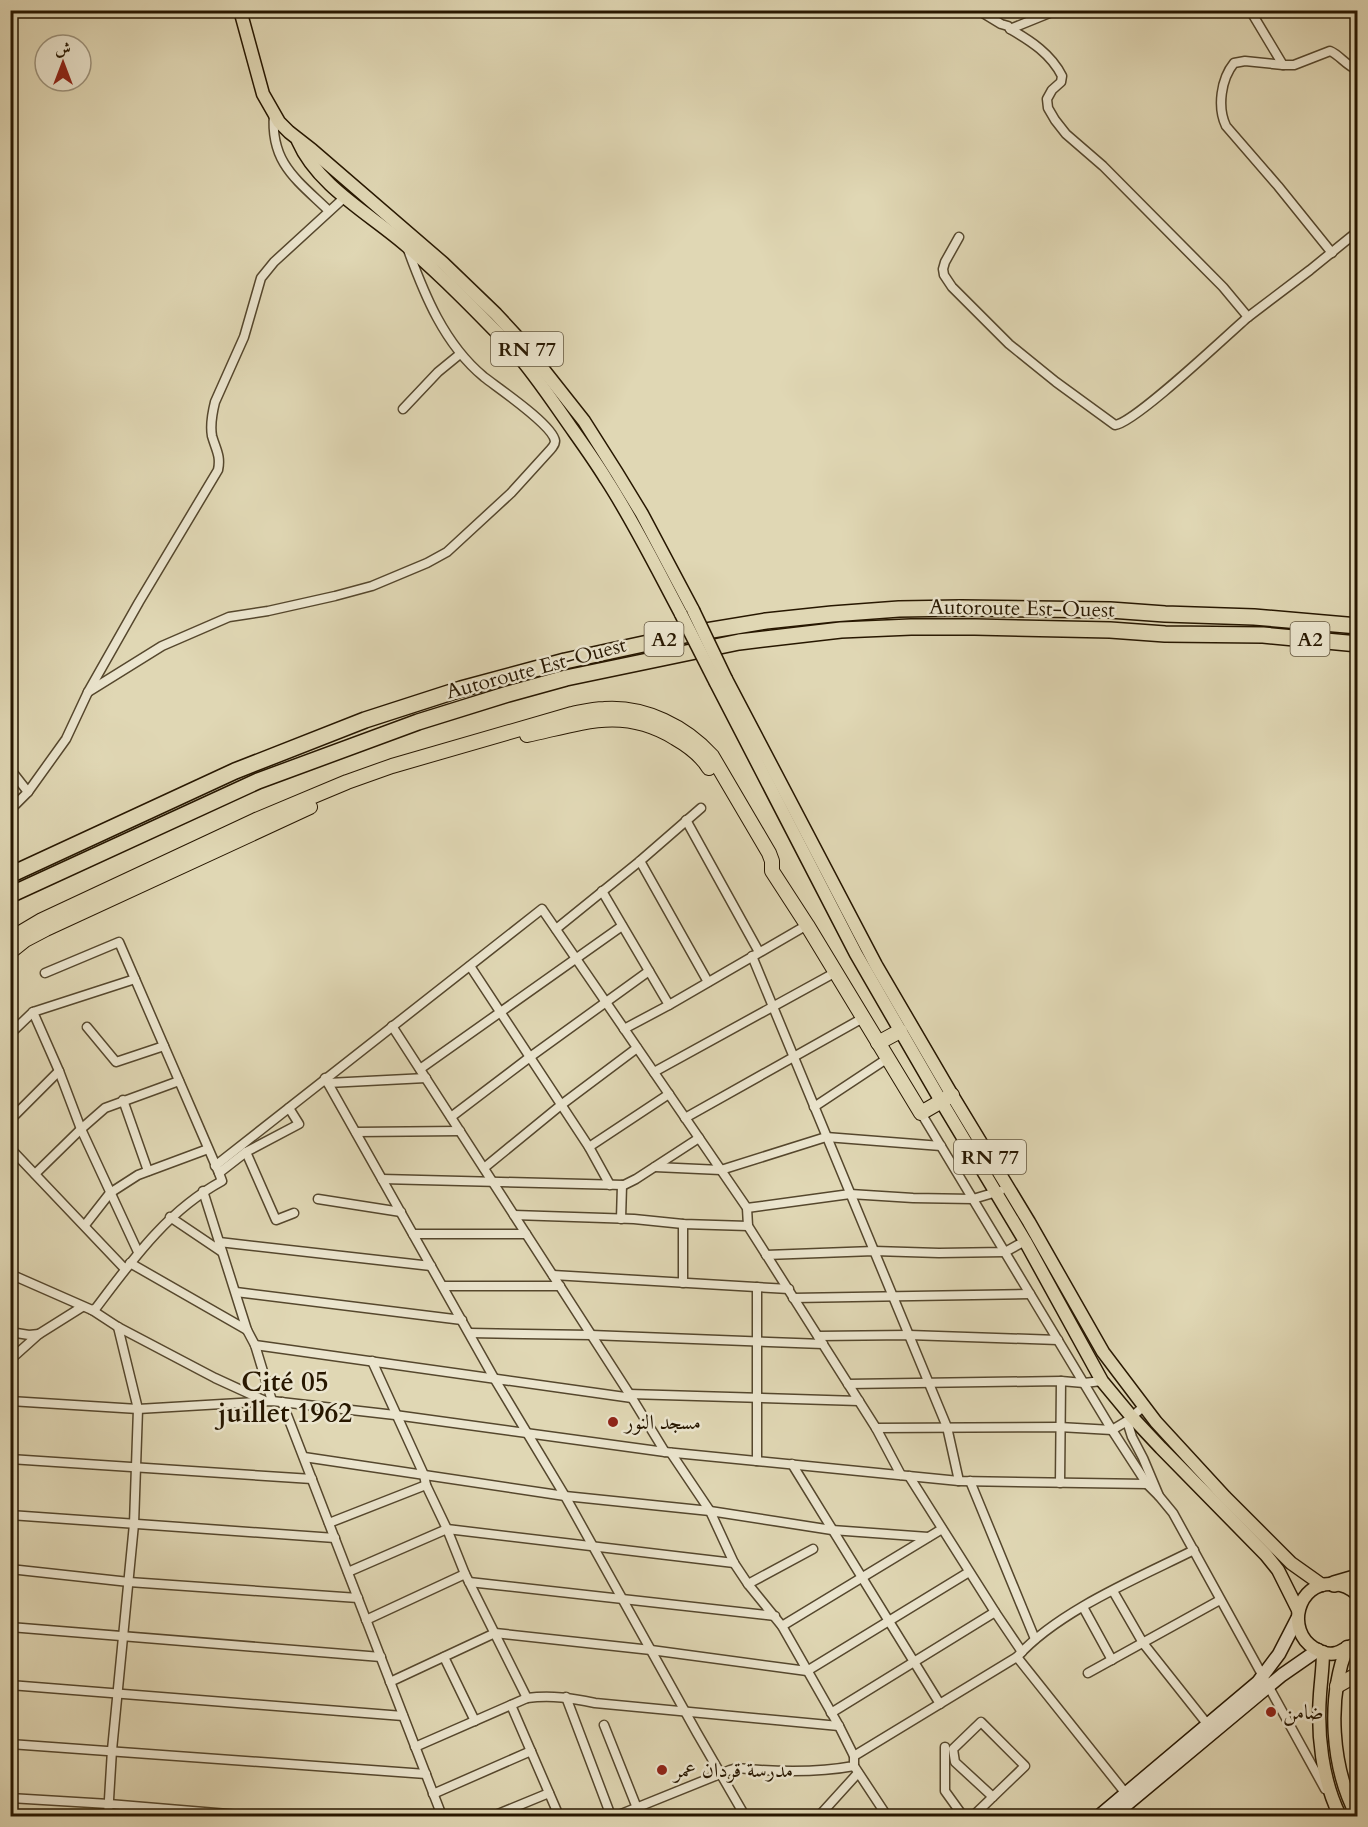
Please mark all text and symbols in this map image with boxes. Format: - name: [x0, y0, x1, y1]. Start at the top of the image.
- north arrow: [33, 33, 93, 93]
- text: ش: [55, 38, 71, 60]
- road number: RN 77: [491, 332, 563, 366]
- street label: Autoroute Est-Ouest: [929, 592, 1115, 625]
- road number: A2: [644, 622, 684, 656]
- road number: A2: [1290, 622, 1330, 656]
- street label: Autoroute Est-Ouest: [443, 630, 630, 707]
- road number: RN 77: [954, 1140, 1026, 1174]
- district label: Cité 05 juillet 1962: [214, 1364, 352, 1432]
- place label: مسجد النور: [623, 1408, 701, 1437]
- marker: مسجد النور: [606, 1415, 620, 1429]
- place label: ضامن: [1283, 1698, 1324, 1727]
- marker: ضامن: [1264, 1705, 1278, 1719]
- place label: مدرسة قردان عمر: [672, 1756, 793, 1785]
- marker: مدرسة قردان عمر: [655, 1763, 669, 1777]

